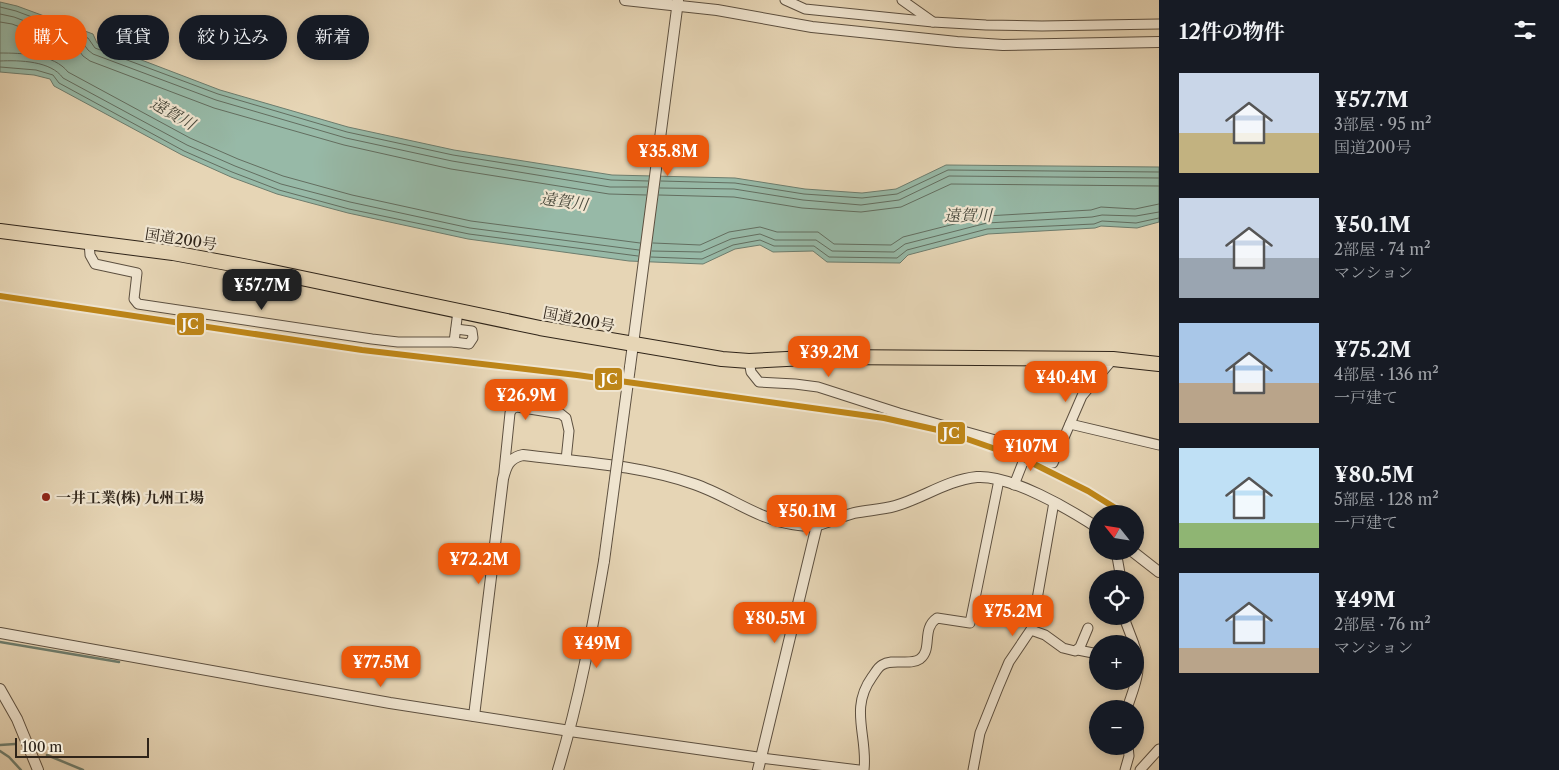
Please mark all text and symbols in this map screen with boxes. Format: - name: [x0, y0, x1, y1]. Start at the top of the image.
- chip: 購入: [15, 15, 87, 60]
- chip: 賃貸: [97, 15, 169, 60]
- chip: 絞り込み: [179, 15, 287, 60]
- chip: 新着: [297, 15, 369, 60]
- icon: filters: [1511, 16, 1539, 44]
- text: 12件の物件: [1179, 19, 1285, 44]
- text: ¥57.7M: [1334, 87, 1409, 112]
- water label: 遠賀川: [147, 92, 201, 135]
- icon: home: [1219, 93, 1279, 153]
- text: 3部屋 · 95 m²: [1334, 114, 1432, 134]
- pin: ¥35.8M: [627, 134, 709, 177]
- text: 国道200号: [1334, 137, 1412, 157]
- text: ¥35.8M: [638, 141, 698, 161]
- water label: 遠賀川: [539, 188, 591, 215]
- water label: 遠賀川: [944, 205, 994, 225]
- text: ¥50.1M: [1334, 212, 1411, 237]
- icon: home: [1219, 218, 1279, 278]
- street label: 国道200号: [144, 224, 218, 254]
- text: 2部屋 · 74 m²: [1334, 239, 1431, 259]
- text: マンション: [1334, 262, 1413, 282]
- pin: ¥57.7M: [221, 268, 303, 311]
- text: ¥57.7M: [234, 275, 290, 295]
- street label: 国道200号: [542, 303, 616, 335]
- line badge: JC: [176, 312, 205, 336]
- text: JC: [179, 315, 198, 333]
- pin: ¥39.2M: [788, 336, 870, 378]
- text: ¥75.2M: [1334, 337, 1411, 362]
- text: ¥39.2M: [799, 342, 859, 362]
- icon: home: [1219, 343, 1279, 403]
- pin: ¥40.4M: [1025, 360, 1107, 403]
- text: 4部屋 · 136 m²: [1334, 364, 1439, 384]
- line badge: JC: [594, 367, 623, 391]
- text: ¥40.4M: [1035, 367, 1097, 387]
- text: JC: [598, 370, 617, 388]
- pin: ¥26.9M: [485, 378, 567, 421]
- text: ¥26.9M: [496, 385, 556, 405]
- text: 一戸建て: [1334, 387, 1398, 407]
- line badge: JC: [937, 421, 966, 445]
- text: JC: [940, 424, 959, 442]
- pin: ¥107M: [996, 430, 1066, 472]
- text: ¥107M: [1004, 436, 1058, 456]
- text: ¥80.5M: [1334, 462, 1414, 487]
- icon: home: [1219, 468, 1279, 528]
- place label: 一井工業(株) 九州工場: [56, 488, 204, 507]
- text: 5部屋 · 128 m²: [1334, 489, 1439, 509]
- marker: 一井工業(株) 九州工場: [40, 491, 52, 503]
- pin: ¥50.1M: [766, 494, 848, 537]
- text: ¥50.1M: [778, 501, 836, 521]
- north arrow: [1089, 505, 1144, 560]
- map controls: [1089, 505, 1144, 755]
- text: 一戸建て: [1334, 512, 1398, 532]
- pin: ¥72.2M: [438, 542, 520, 585]
- text: ¥72.2M: [449, 549, 509, 569]
- button: locate: [1089, 570, 1144, 625]
- text: ¥49M: [1334, 587, 1396, 612]
- icon: home: [1219, 593, 1279, 653]
- pin: ¥75.2M: [972, 594, 1054, 637]
- text: ¥75.2M: [984, 601, 1042, 621]
- pin: ¥80.5M: [734, 602, 816, 644]
- text: ¥80.5M: [744, 608, 806, 628]
- text: 2部屋 · 76 m²: [1334, 614, 1431, 634]
- pin: ¥49M: [567, 626, 627, 669]
- text: ¥49M: [574, 633, 620, 653]
- button: +: [1089, 635, 1144, 690]
- text: マンション: [1334, 637, 1413, 657]
- pin: ¥77.5M: [340, 646, 422, 688]
- text: ¥77.5M: [352, 652, 410, 672]
- button: −: [1089, 700, 1144, 755]
- scale bar: [15, 735, 149, 758]
- text: 100 m: [22, 738, 62, 756]

